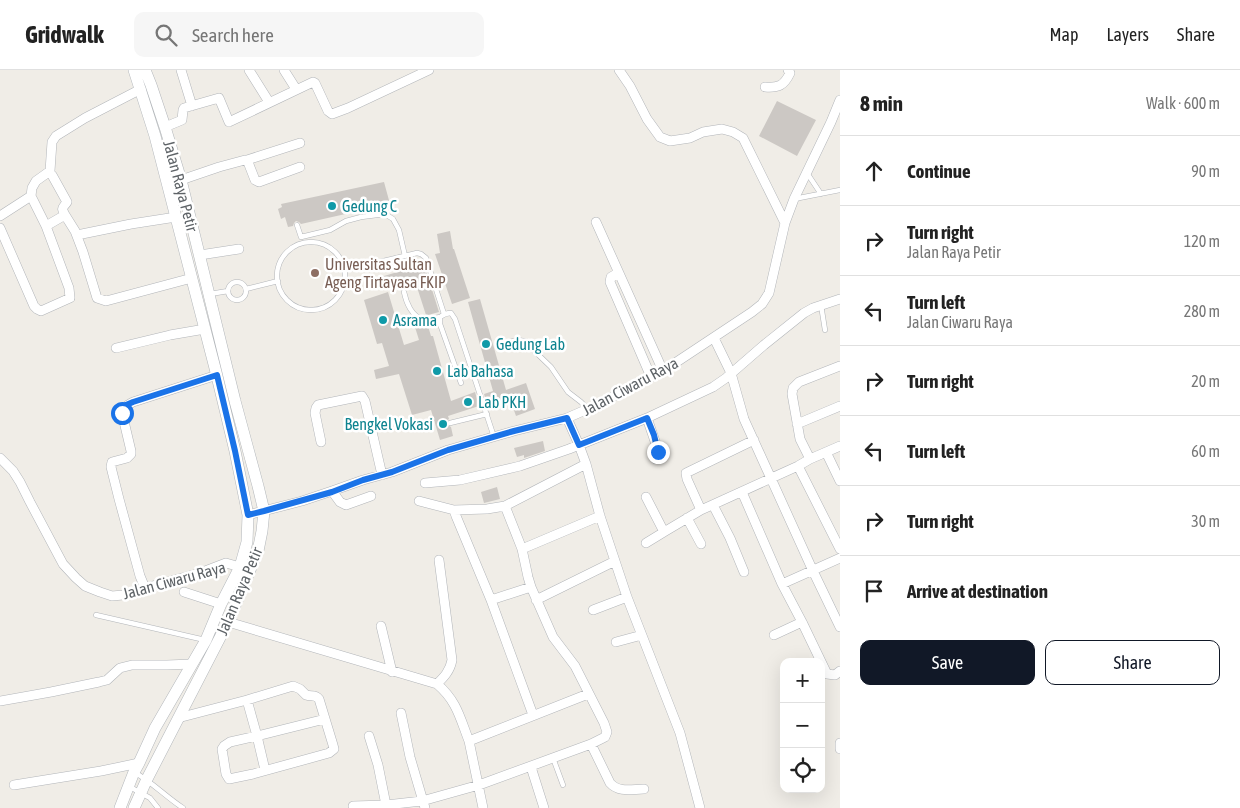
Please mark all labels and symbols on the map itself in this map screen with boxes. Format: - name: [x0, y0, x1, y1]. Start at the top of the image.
- street label: Jalan Raya Petir: [159, 138, 202, 234]
- place label: Gedung C: [342, 197, 397, 216]
- marker: Gedung C: [326, 200, 338, 212]
- place label: Universitas Sultan Ageng Tirtayasa FKIP: [325, 255, 446, 292]
- marker: Universitas Sultan Ageng Tirtayasa FKIP: [309, 267, 321, 279]
- place label: Asrama: [393, 311, 437, 329]
- marker: Asrama: [377, 314, 389, 326]
- place label: Gedung Lab: [496, 335, 565, 354]
- marker: Gedung Lab: [480, 338, 492, 350]
- street label: Jalan Ciwaru Raya: [579, 353, 681, 420]
- place label: Lab Bahasa: [447, 362, 514, 380]
- marker: Lab Bahasa: [431, 365, 443, 377]
- place label: Lab PKH: [478, 393, 526, 411]
- marker: Lab PKH: [462, 396, 474, 408]
- route start: [111, 402, 134, 425]
- place label: Bengkel Vokasi: [344, 415, 433, 434]
- marker: Bengkel Vokasi: [437, 418, 449, 430]
- route end: [647, 441, 670, 464]
- street label: Jalan Raya Petir: [212, 544, 267, 638]
- street label: Jalan Ciwaru Raya: [121, 558, 228, 603]

